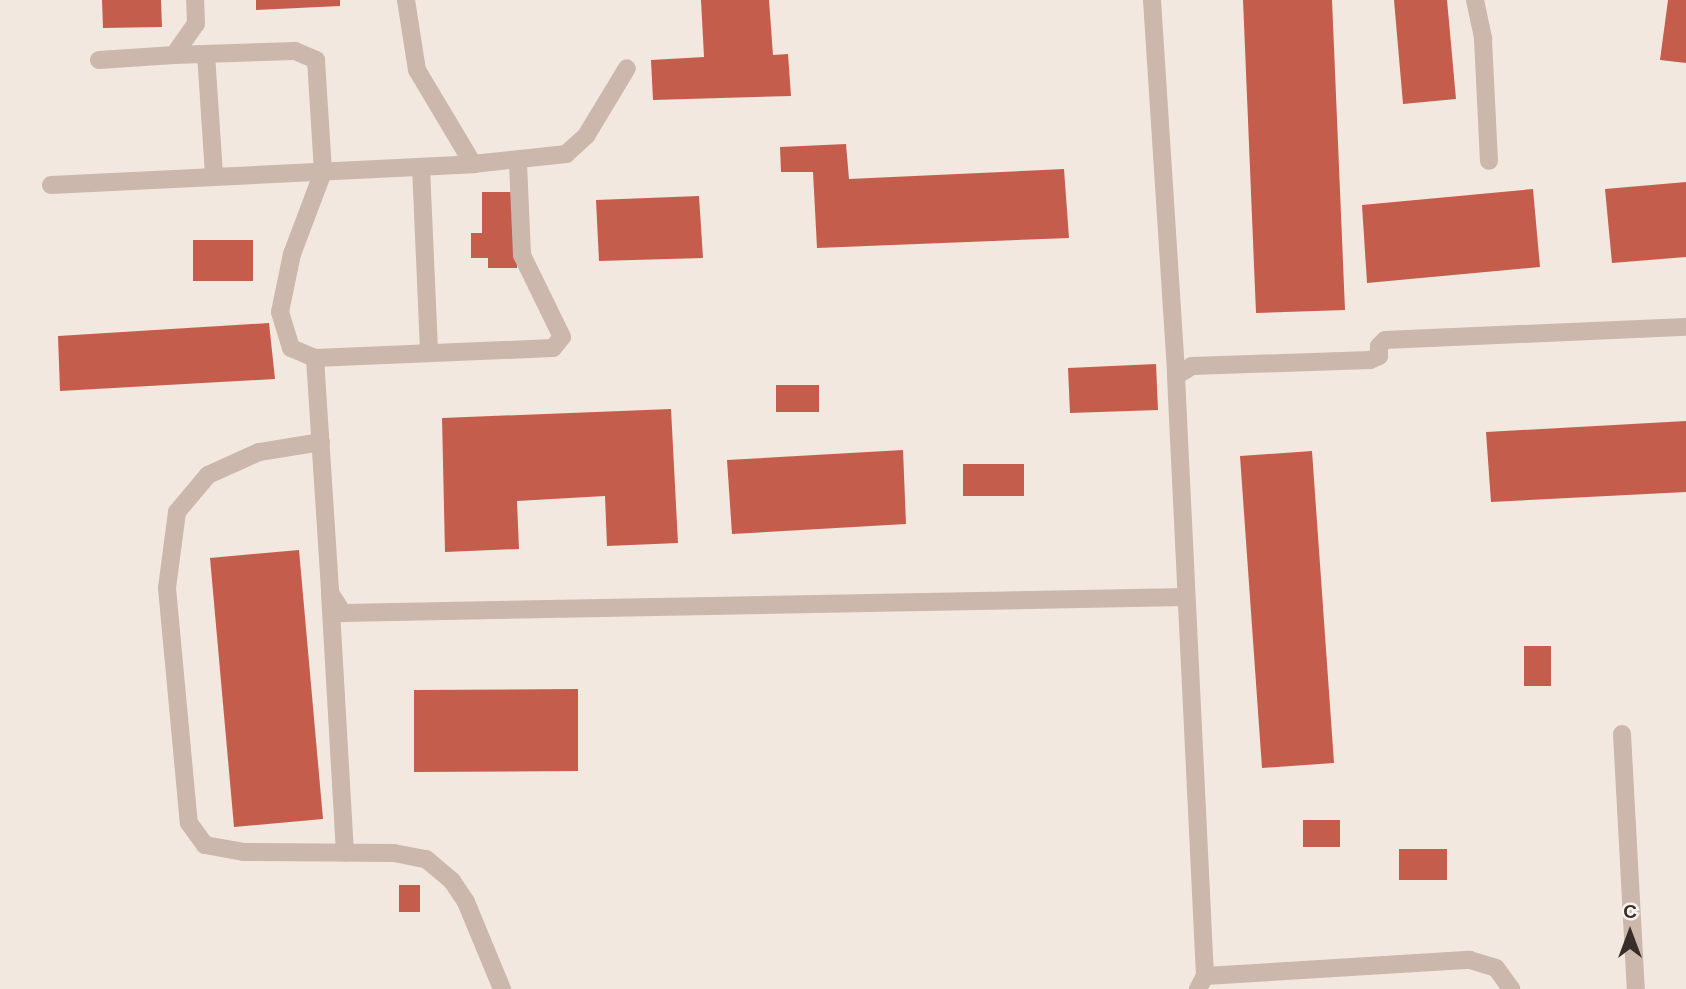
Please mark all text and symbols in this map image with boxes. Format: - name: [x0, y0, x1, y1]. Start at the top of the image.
- north arrow: [1595, 898, 1665, 968]
- text: С: [1623, 900, 1637, 923]

